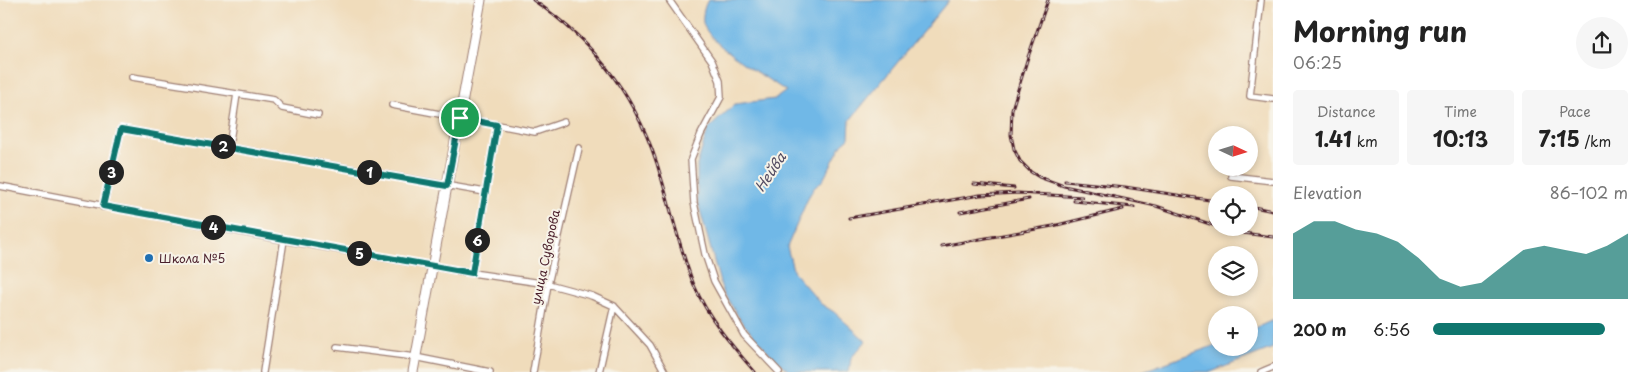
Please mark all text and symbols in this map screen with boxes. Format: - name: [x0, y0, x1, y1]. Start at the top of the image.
- text: Morning run: [1293, 9, 1467, 52]
- button: share: [1576, 17, 1628, 69]
- text: 06:25: [1293, 50, 1342, 74]
- pin: [439, 97, 481, 139]
- text: Distance: [1317, 101, 1376, 122]
- text: Time: [1444, 101, 1477, 122]
- text: Pace: [1559, 101, 1591, 122]
- icon: arrive: [446, 104, 474, 132]
- text: 1.41: [1315, 122, 1352, 154]
- text: 10:13: [1433, 122, 1488, 154]
- text: 7:15: [1538, 122, 1580, 154]
- north arrow: [1208, 126, 1258, 176]
- map controls: [1208, 126, 1258, 356]
- text: km: [1352, 131, 1378, 152]
- text: /km: [1580, 131, 1611, 152]
- pin: 2: [210, 134, 236, 158]
- text: 2: [219, 136, 228, 157]
- water label: Нейва: [749, 147, 792, 196]
- pin: 3: [98, 160, 124, 184]
- pin: 1: [356, 160, 382, 184]
- text: 3: [107, 162, 116, 183]
- text: 1: [366, 162, 373, 183]
- text: Elevation: [1293, 180, 1362, 204]
- text: 86–102 m: [1550, 180, 1628, 204]
- button: locate: [1208, 186, 1258, 236]
- street label: улица Суворова: [526, 207, 564, 306]
- pin: 4: [200, 214, 226, 240]
- text: 4: [209, 217, 218, 238]
- pin: 6: [464, 228, 490, 252]
- text: 6: [473, 230, 482, 251]
- pin: 5: [346, 240, 372, 266]
- text: 5: [355, 243, 364, 264]
- button: layers: [1208, 246, 1258, 296]
- place label: Школа №5: [159, 249, 225, 267]
- marker: Школа №5: [143, 252, 155, 264]
- button: +: [1208, 306, 1258, 356]
- text: 200 m: [1293, 317, 1347, 341]
- text: 6:56: [1373, 317, 1410, 341]

